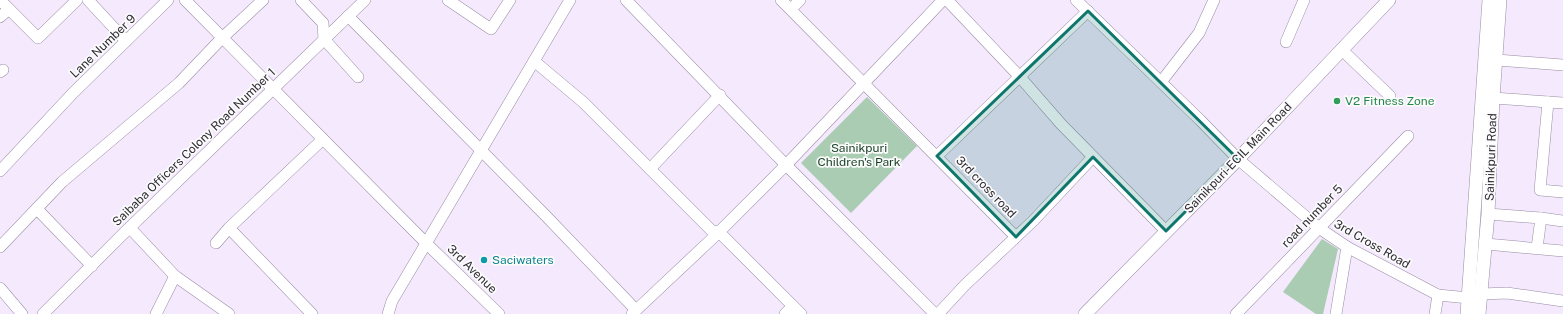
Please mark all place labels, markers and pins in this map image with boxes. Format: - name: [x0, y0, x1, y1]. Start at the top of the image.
- place label: V2 Fitness Zone: [1345, 94, 1435, 108]
- marker: V2 Fitness Zone: [1332, 96, 1342, 106]
- place label: Saciwaters: [492, 253, 554, 267]
- marker: Saciwaters: [479, 255, 489, 265]

